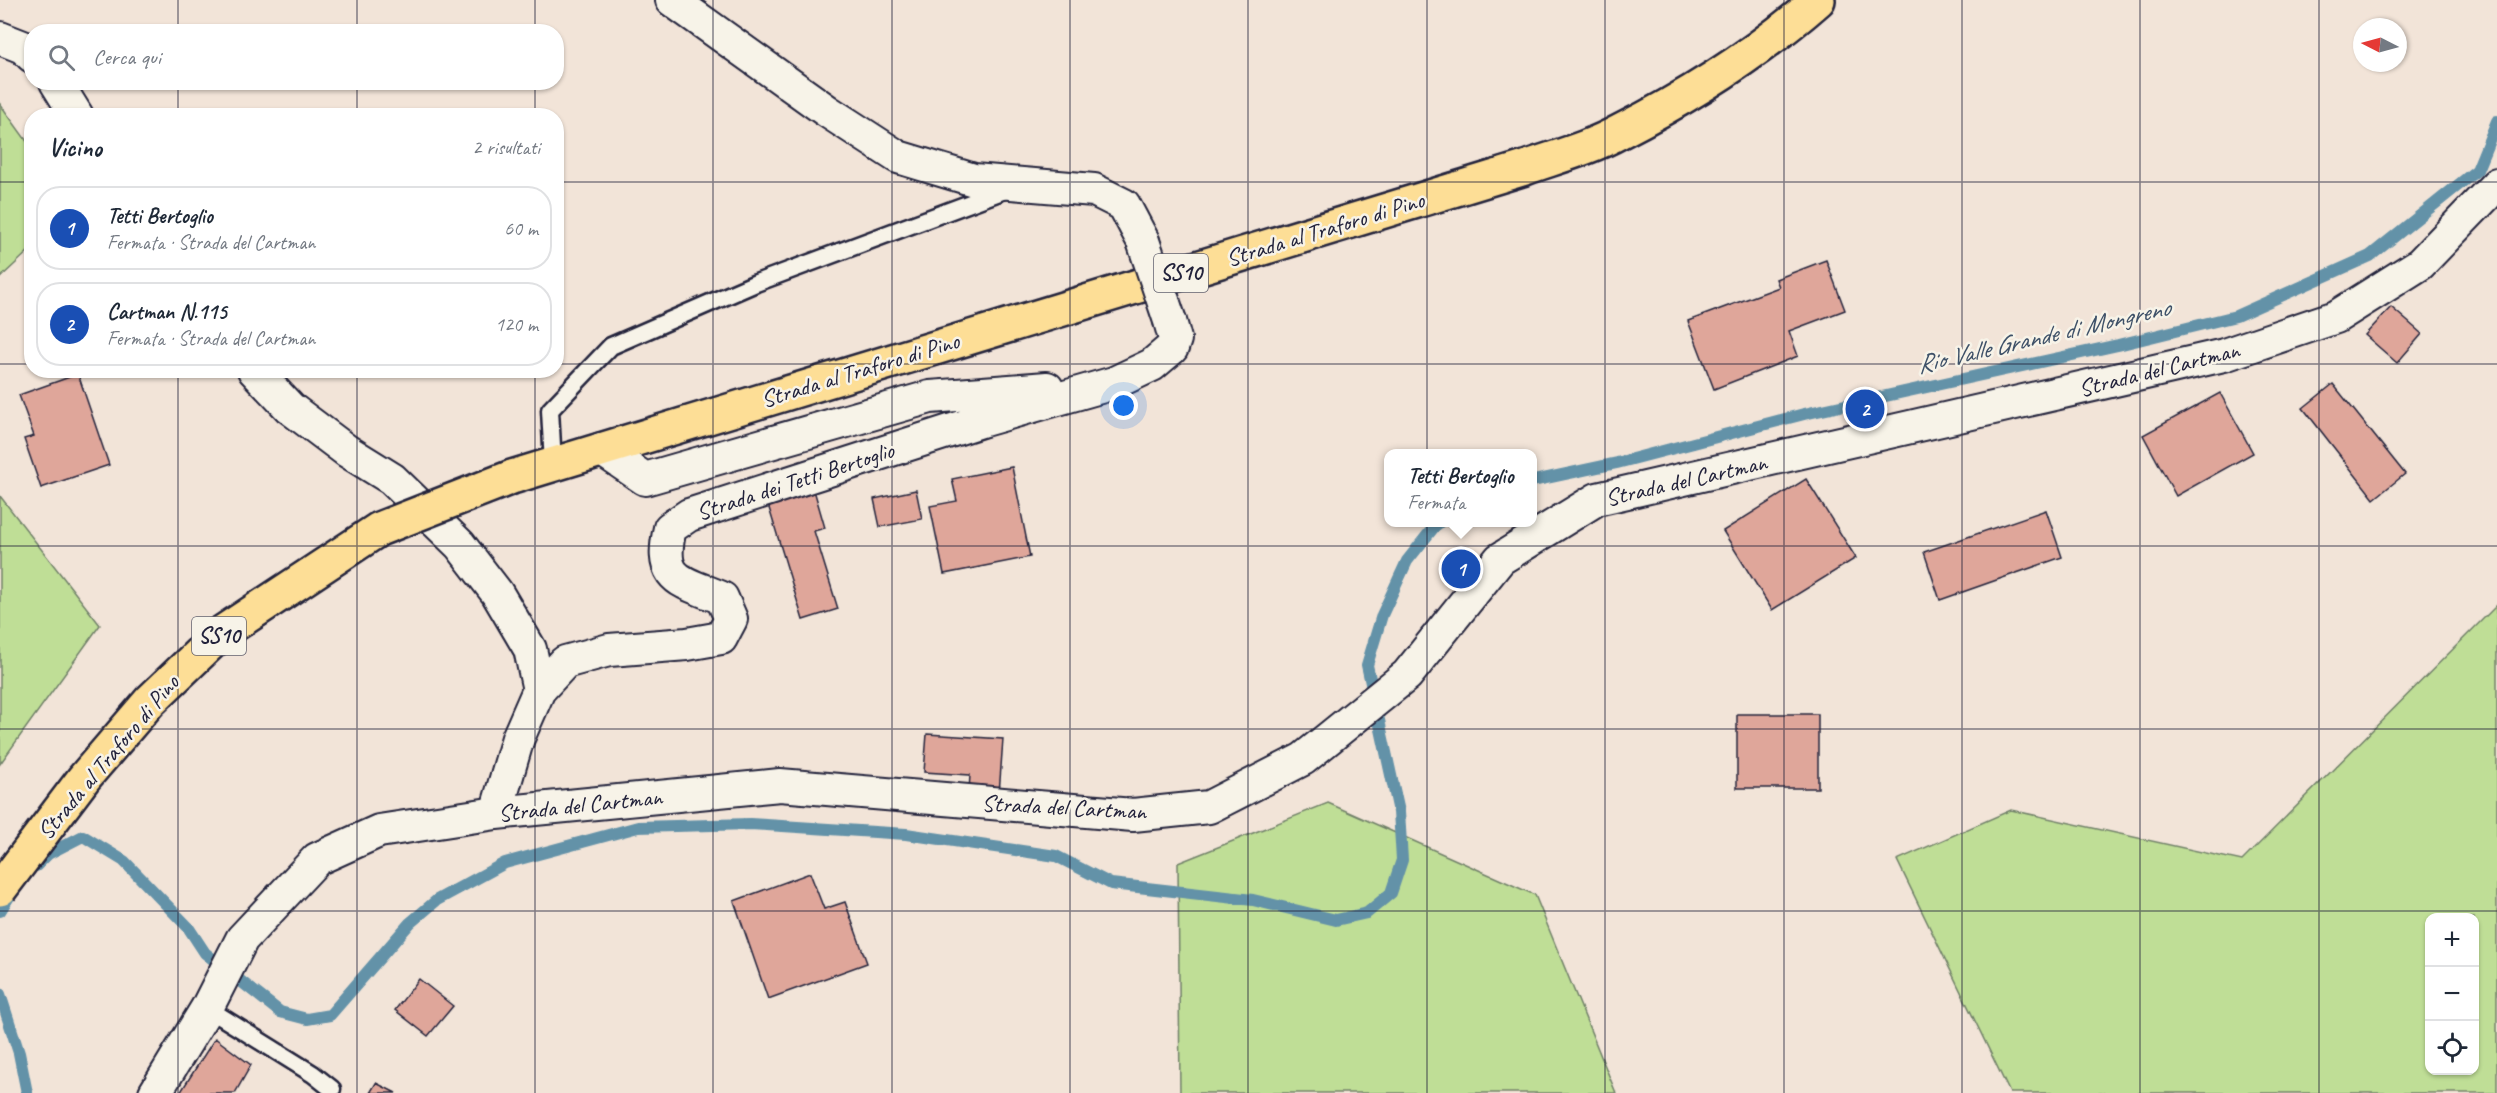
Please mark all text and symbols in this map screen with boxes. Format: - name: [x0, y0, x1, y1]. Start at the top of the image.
- north arrow: [2353, 18, 2407, 72]
- search box: [24, 24, 564, 90]
- icon: search: [45, 41, 78, 74]
- text: Cerca qui: [93, 43, 161, 71]
- text: Vicino: [48, 131, 102, 164]
- text: 2 risultati: [472, 135, 540, 160]
- street label: Strada al Traforo di Pino: [1222, 184, 1429, 273]
- text: Tetti Bertoglio: [107, 202, 213, 230]
- text: 1: [65, 216, 74, 241]
- text: 60 m: [504, 216, 538, 241]
- text: Fermata · Strada del Cartman: [107, 230, 315, 255]
- road number: SS10: [1154, 254, 1208, 292]
- water label: Rio Valle Grande di Mongreno: [1913, 290, 2176, 381]
- text: Cartman N.115: [107, 298, 227, 326]
- text: 2: [65, 312, 74, 337]
- text: 120 m: [495, 312, 538, 337]
- street label: Strada al Traforo di Pino: [757, 325, 964, 414]
- text: Fermata · Strada del Cartman: [107, 326, 315, 351]
- street label: Strada del Cartman: [2075, 334, 2244, 403]
- pin: 2: [1846, 386, 1884, 432]
- your location: [1109, 391, 1138, 420]
- street label: Strada dei Tetti Bertoglio: [692, 434, 899, 527]
- street label: Strada del Cartman: [1602, 447, 1771, 513]
- popup: [1384, 449, 1537, 527]
- text: Tetti Bertoglio: [1408, 462, 1513, 490]
- text: Fermata: [1408, 490, 1465, 515]
- pin: 1: [1442, 546, 1480, 592]
- road number: SS10: [192, 617, 246, 655]
- street label: Strada al Traforo di Pino: [30, 667, 187, 845]
- street label: Strada del Cartman: [497, 781, 665, 829]
- street label: Strada del Cartman: [981, 788, 1148, 826]
- map controls: [2425, 913, 2479, 1075]
- button: +: [2425, 913, 2479, 967]
- button: −: [2425, 967, 2479, 1021]
- button: locate: [2425, 1021, 2479, 1075]

